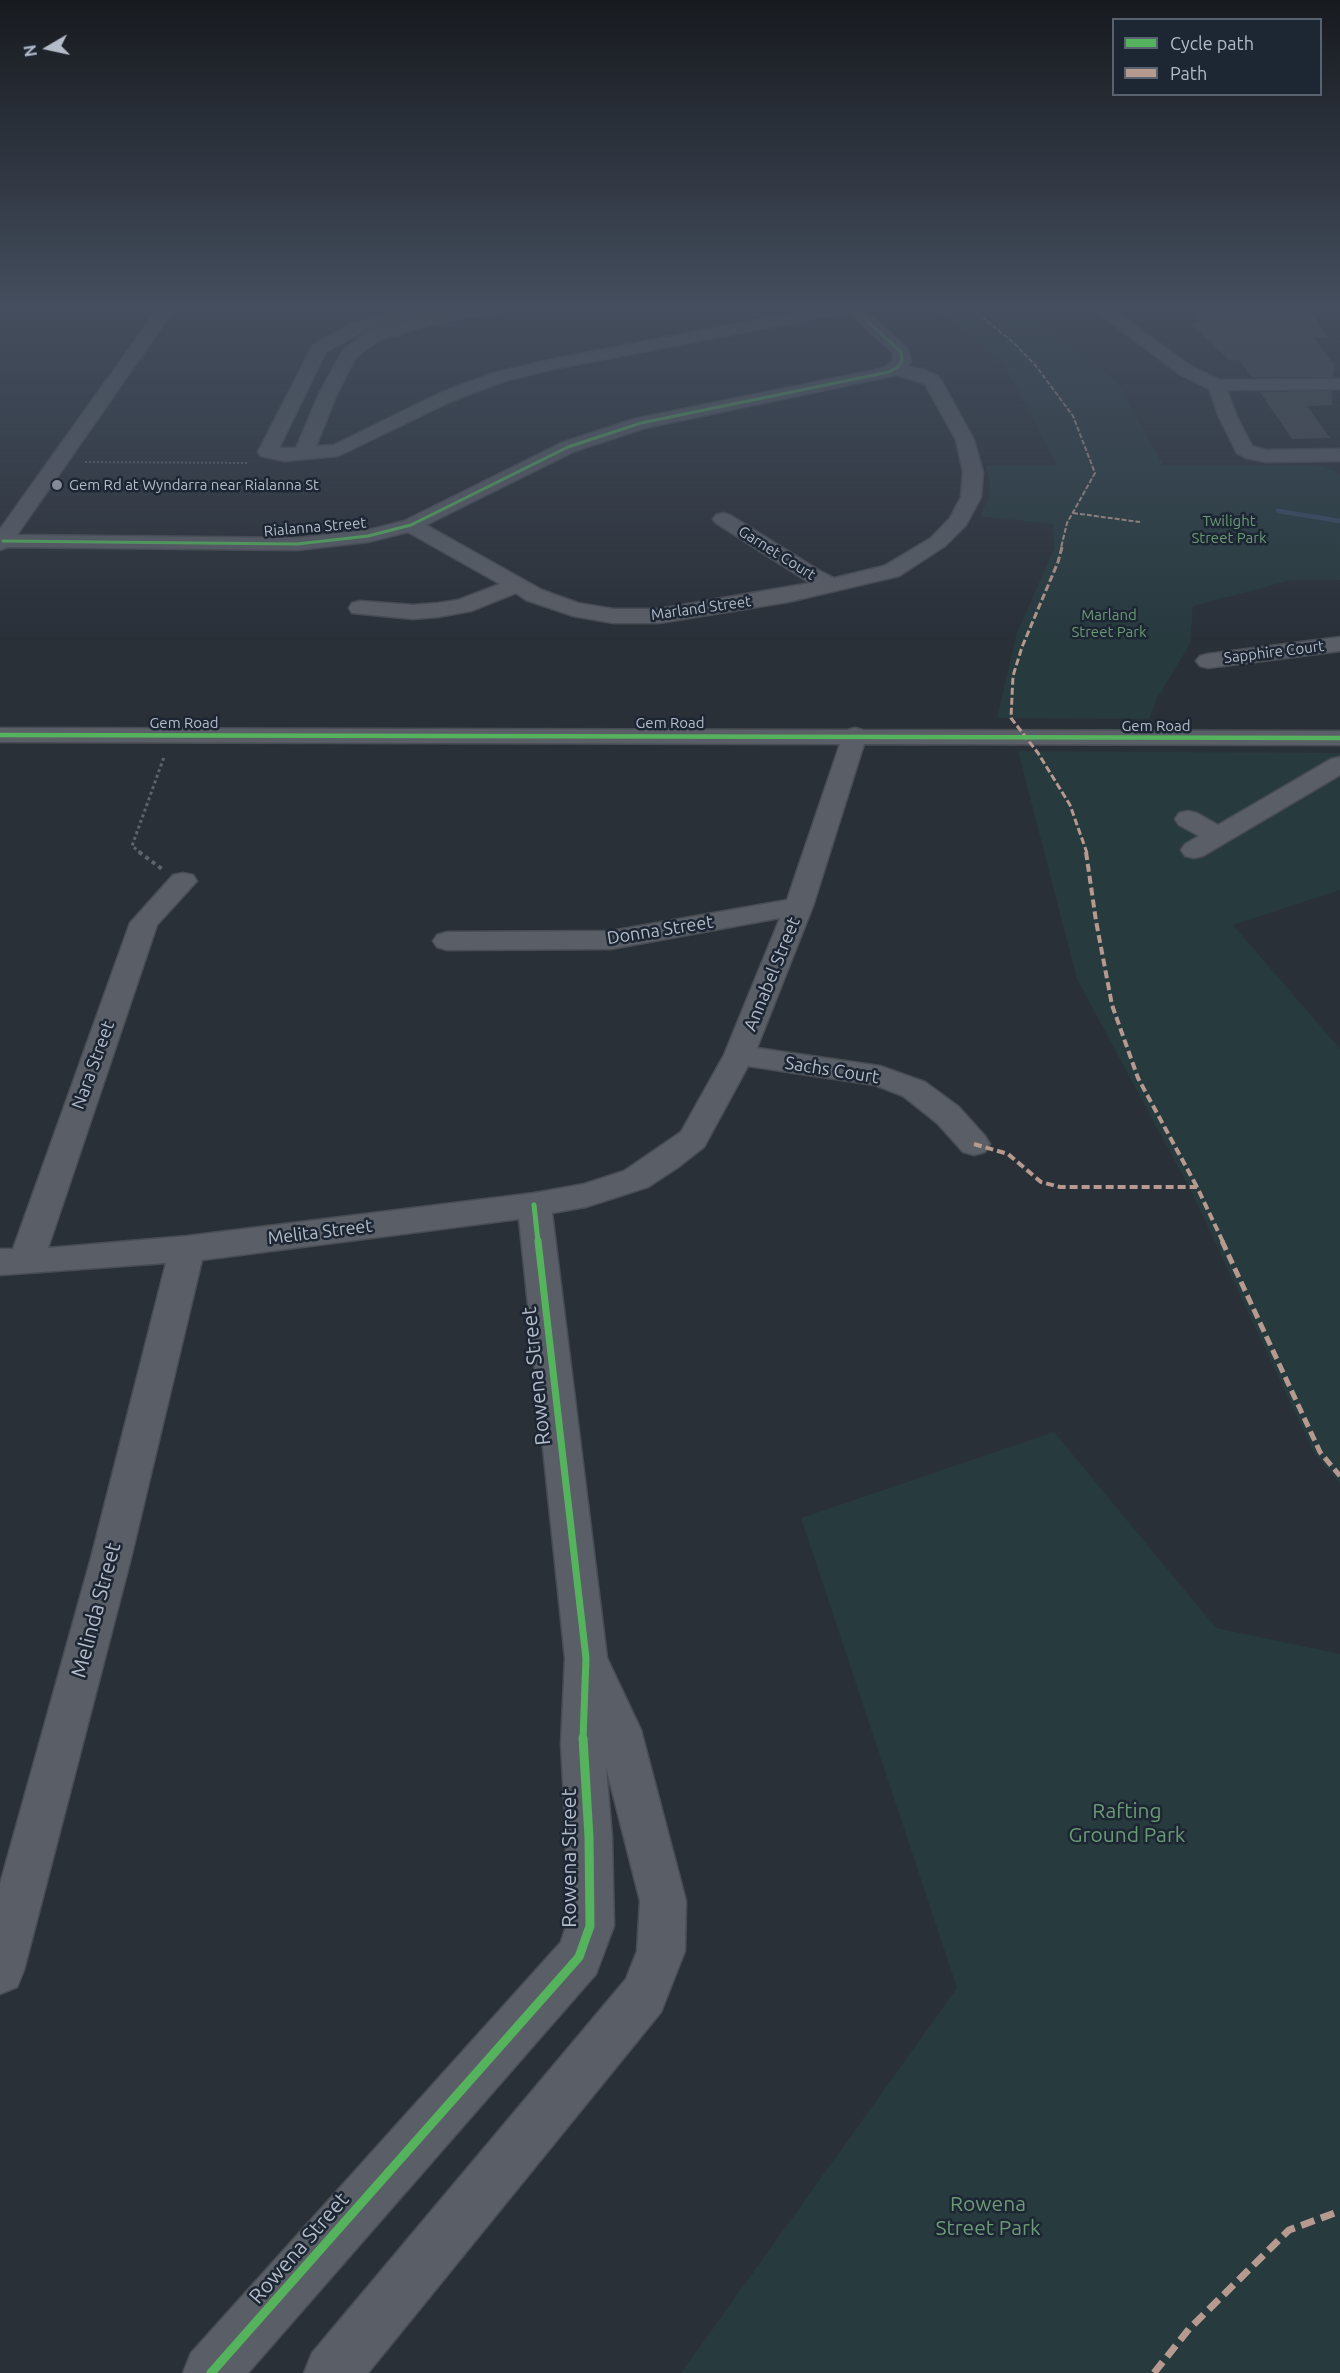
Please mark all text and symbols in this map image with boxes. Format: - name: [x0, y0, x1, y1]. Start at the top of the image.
- north arrow: [18, 18, 78, 78]
- legend: [1112, 18, 1322, 96]
- text: Cycle path: [1170, 33, 1254, 53]
- text: N: [20, 44, 40, 58]
- text: Path: [1170, 63, 1207, 83]
- place label: Gem Rd at Wyndarra near Rialanna St: [69, 476, 319, 494]
- marker: Gem Rd at Wyndarra near Rialanna St: [50, 478, 64, 492]
- park label: Twilight Street Park: [1191, 512, 1267, 547]
- street label: Rialanna Street: [263, 514, 367, 540]
- street label: Garnet Court: [735, 522, 819, 584]
- street label: Marland Street: [650, 592, 752, 624]
- park label: Marland Street Park: [1071, 606, 1147, 641]
- street label: Sapphire Court: [1223, 637, 1325, 667]
- street label: Gem Road: [149, 714, 219, 732]
- street label: Gem Road: [635, 714, 705, 732]
- street label: Gem Road: [1121, 717, 1191, 735]
- street label: Donna Street: [605, 911, 715, 949]
- street label: Annabel Street: [739, 914, 805, 1034]
- street label: Nara Street: [67, 1018, 119, 1112]
- street label: Sachs Court: [783, 1052, 881, 1088]
- street label: Melita Street: [266, 1215, 374, 1249]
- street label: Rowena Street: [516, 1305, 556, 1447]
- street label: Melinda Street: [66, 1540, 126, 1680]
- street label: Rowena Street: [556, 1788, 582, 1928]
- park label: Rafting Ground Park: [1069, 1798, 1185, 1848]
- street label: Rowena Street: [244, 2187, 354, 2309]
- park label: Rowena Street Park: [935, 2191, 1041, 2241]

